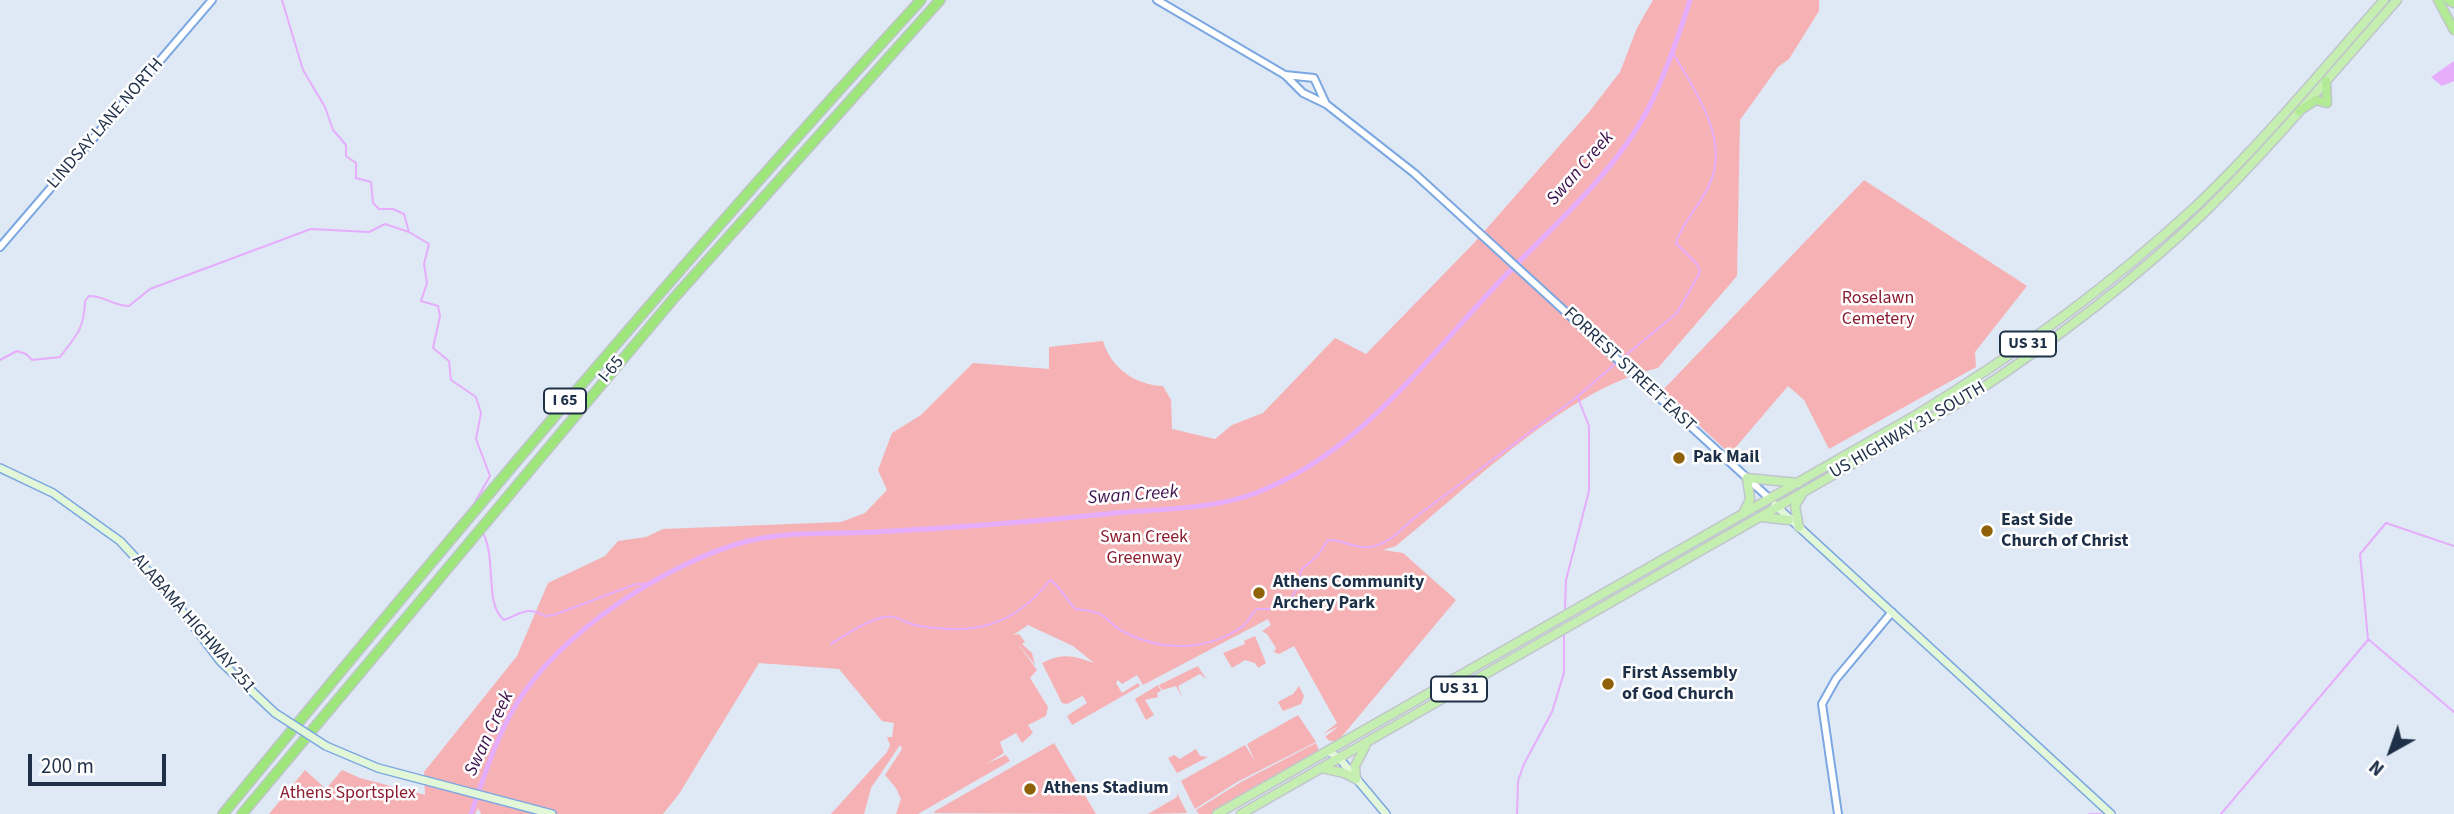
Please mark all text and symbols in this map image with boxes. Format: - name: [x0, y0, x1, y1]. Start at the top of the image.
- street label: LINDSAY LANE NORTH: [43, 54, 169, 194]
- water label: Swan Creek: [1543, 127, 1619, 211]
- park label: Roselawn Cemetery: [1842, 288, 1914, 330]
- street label: FORREST STREET EAST: [1558, 303, 1700, 437]
- road number: US 31: [2000, 332, 2056, 356]
- street label: I-65: [595, 352, 629, 388]
- street label: US HIGHWAY 31 SOUTH: [1826, 378, 1990, 484]
- road number: I 65: [544, 388, 586, 414]
- place label: Pak Mail: [1693, 447, 1759, 469]
- marker: Pak Mail: [1671, 450, 1687, 466]
- water label: Swan Creek: [1087, 481, 1179, 511]
- place label: East Side Church of Christ: [2001, 510, 2128, 552]
- marker: East Side Church of Christ: [1979, 523, 1995, 539]
- park label: Swan Creek Greenway: [1100, 527, 1188, 570]
- street label: ALABAMA HIGHWAY 251: [127, 550, 259, 698]
- place label: Athens Community Archery Park: [1273, 572, 1424, 614]
- marker: Athens Community Archery Park: [1251, 585, 1267, 601]
- place label: First Assembly of God Church: [1622, 663, 1738, 706]
- road number: US 31: [1431, 676, 1487, 702]
- marker: First Assembly of God Church: [1600, 676, 1616, 692]
- water label: Swan Creek: [460, 688, 520, 780]
- north arrow: [2356, 716, 2426, 786]
- scale bar: [32, 740, 170, 784]
- text: 200 m: [41, 751, 94, 781]
- text: N: [2364, 753, 2391, 782]
- place label: Athens Stadium: [1044, 778, 1169, 800]
- marker: Athens Stadium: [1022, 781, 1038, 797]
- park label: Athens Sportsplex: [280, 783, 416, 805]

